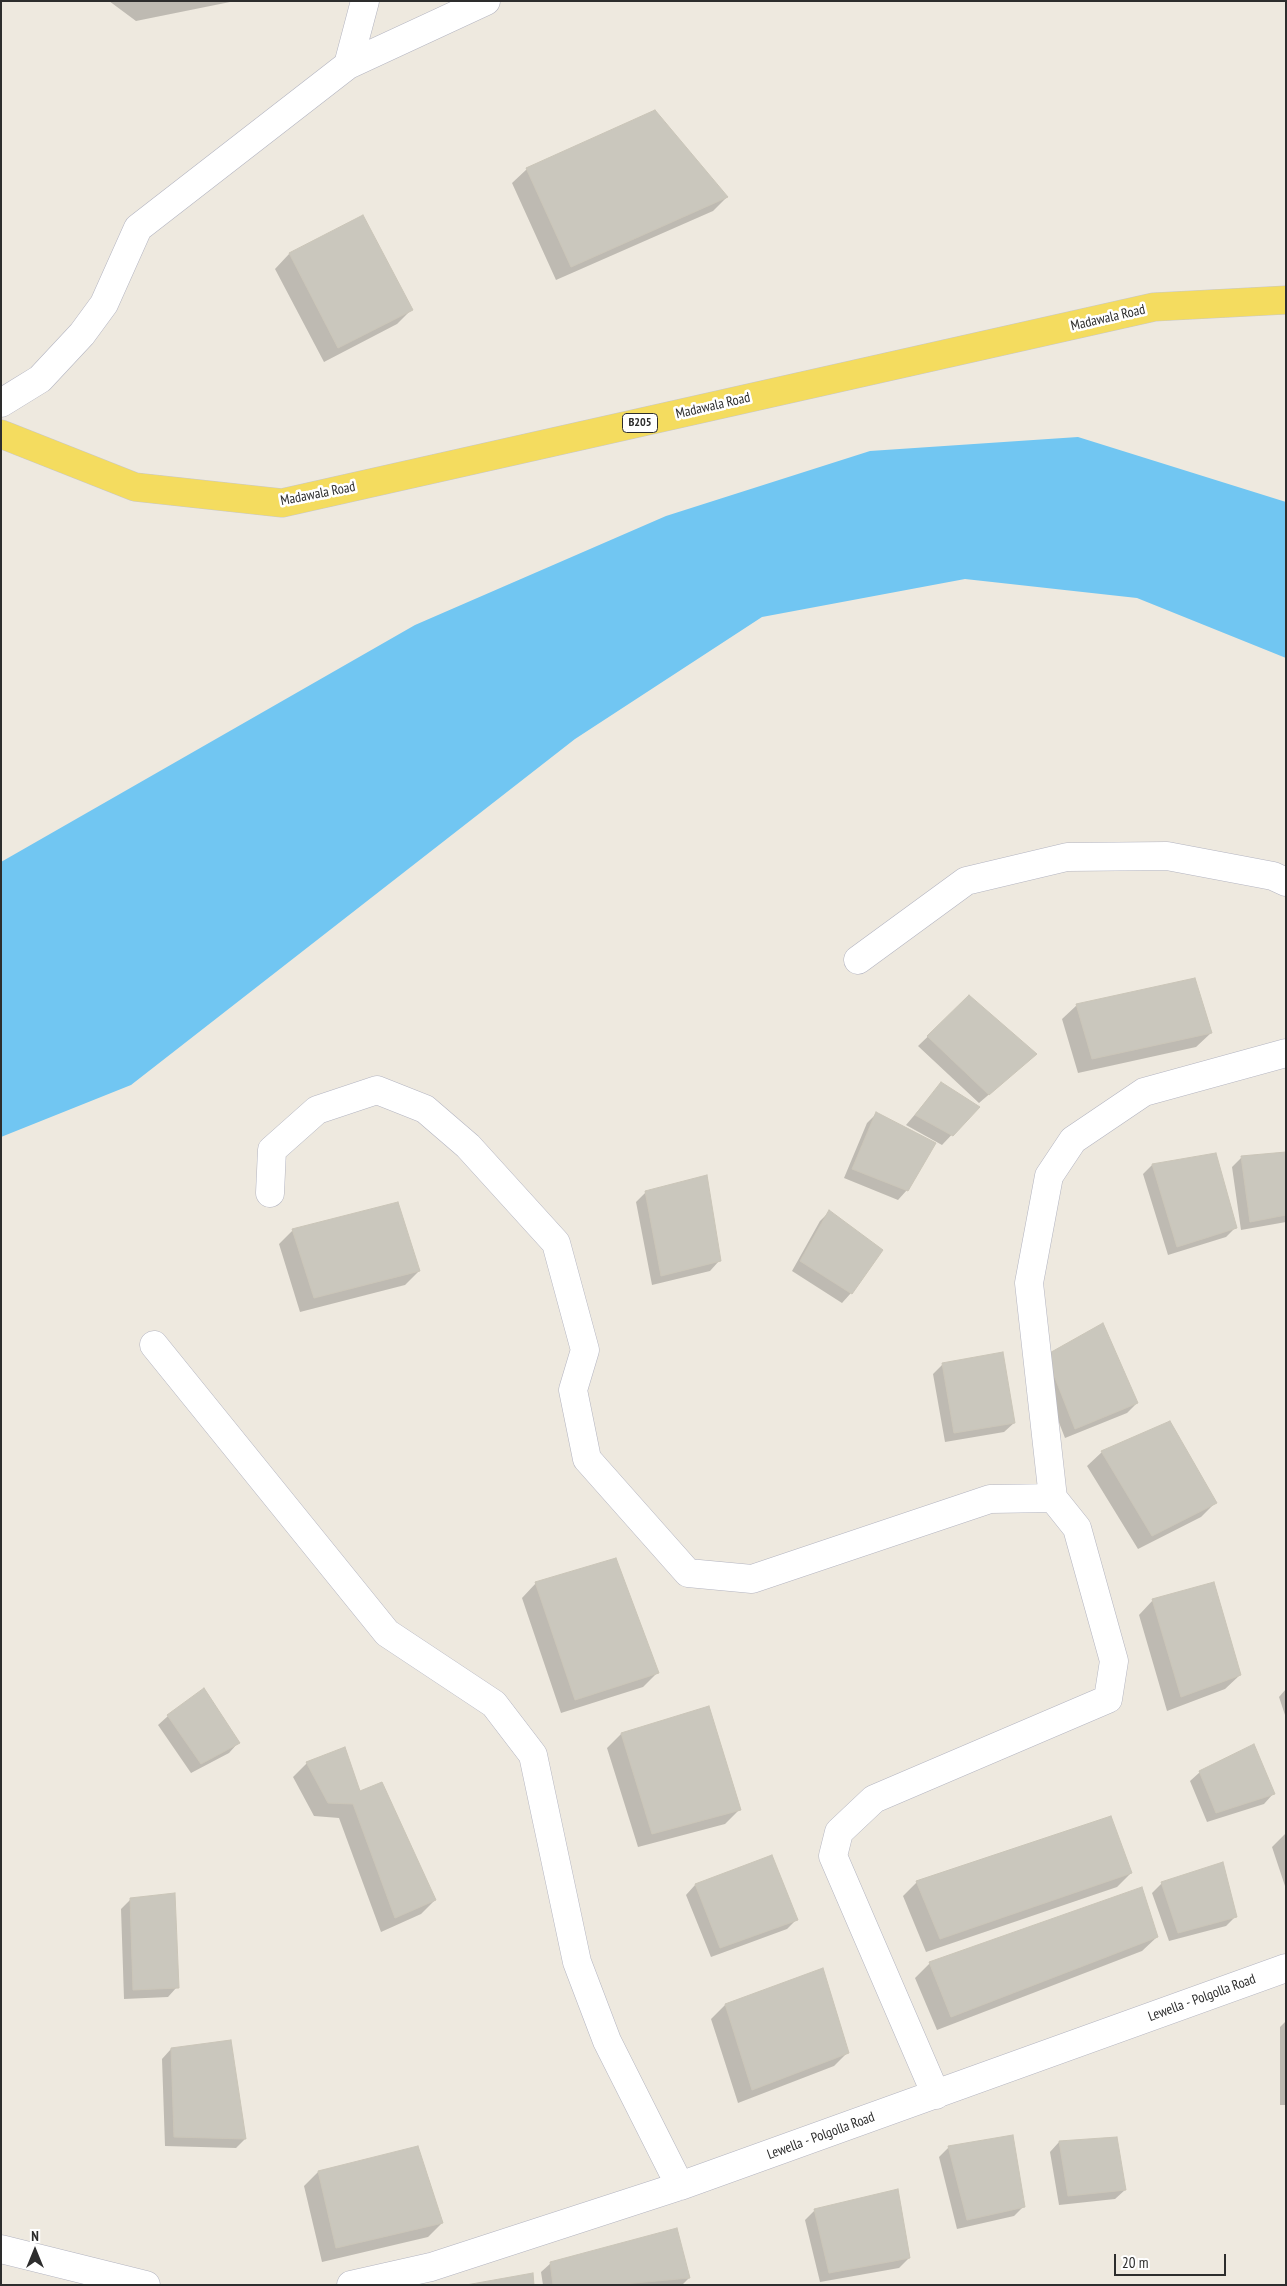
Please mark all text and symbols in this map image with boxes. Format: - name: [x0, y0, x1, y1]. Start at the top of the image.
- street label: Madawala Road: [1069, 301, 1147, 335]
- street label: Madawala Road: [674, 389, 752, 423]
- road number: B205: [622, 413, 658, 432]
- street label: Madawala Road: [279, 479, 357, 509]
- street label: Lewella - Polgolla Road: [1146, 1971, 1258, 2025]
- street label: Lewella - Polgolla Road: [765, 2109, 877, 2163]
- north arrow: [10, 2226, 60, 2276]
- text: N: [31, 2227, 39, 2245]
- scale bar: [1117, 2244, 1230, 2276]
- text: 20 m: [1122, 2253, 1148, 2272]

